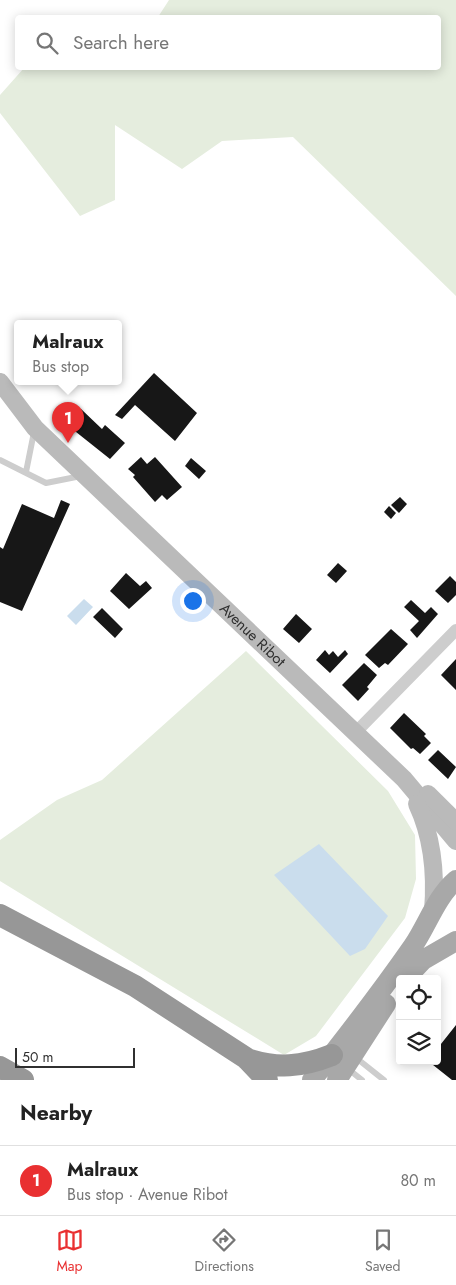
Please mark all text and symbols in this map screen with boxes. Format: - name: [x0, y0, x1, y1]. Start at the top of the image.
- search box: [15, 15, 441, 70]
- icon: search: [33, 29, 61, 57]
- text: Search here: [73, 29, 169, 56]
- popup: [14, 320, 122, 385]
- text: Malraux: [32, 328, 104, 355]
- text: Bus stop: [32, 355, 89, 378]
- pin: 1: [52, 402, 84, 443]
- your location: [180, 588, 206, 614]
- street label: Avenue Ribot: [214, 598, 291, 672]
- map controls: [396, 975, 441, 1065]
- button: locate: [396, 975, 441, 1020]
- button: layers: [396, 1020, 441, 1065]
- scale bar: [15, 1045, 135, 1068]
- text: 50 m: [22, 1047, 53, 1067]
- text: Nearby: [20, 1098, 92, 1128]
- text: Malraux: [67, 1156, 138, 1183]
- text: 1: [32, 1169, 40, 1192]
- text: 80 m: [400, 1169, 436, 1192]
- text: Bus stop · Avenue Ribot: [67, 1183, 228, 1206]
- tab: Map: [56, 1226, 84, 1276]
- tab: Directions: [195, 1226, 254, 1276]
- tab: Saved: [365, 1226, 400, 1276]

